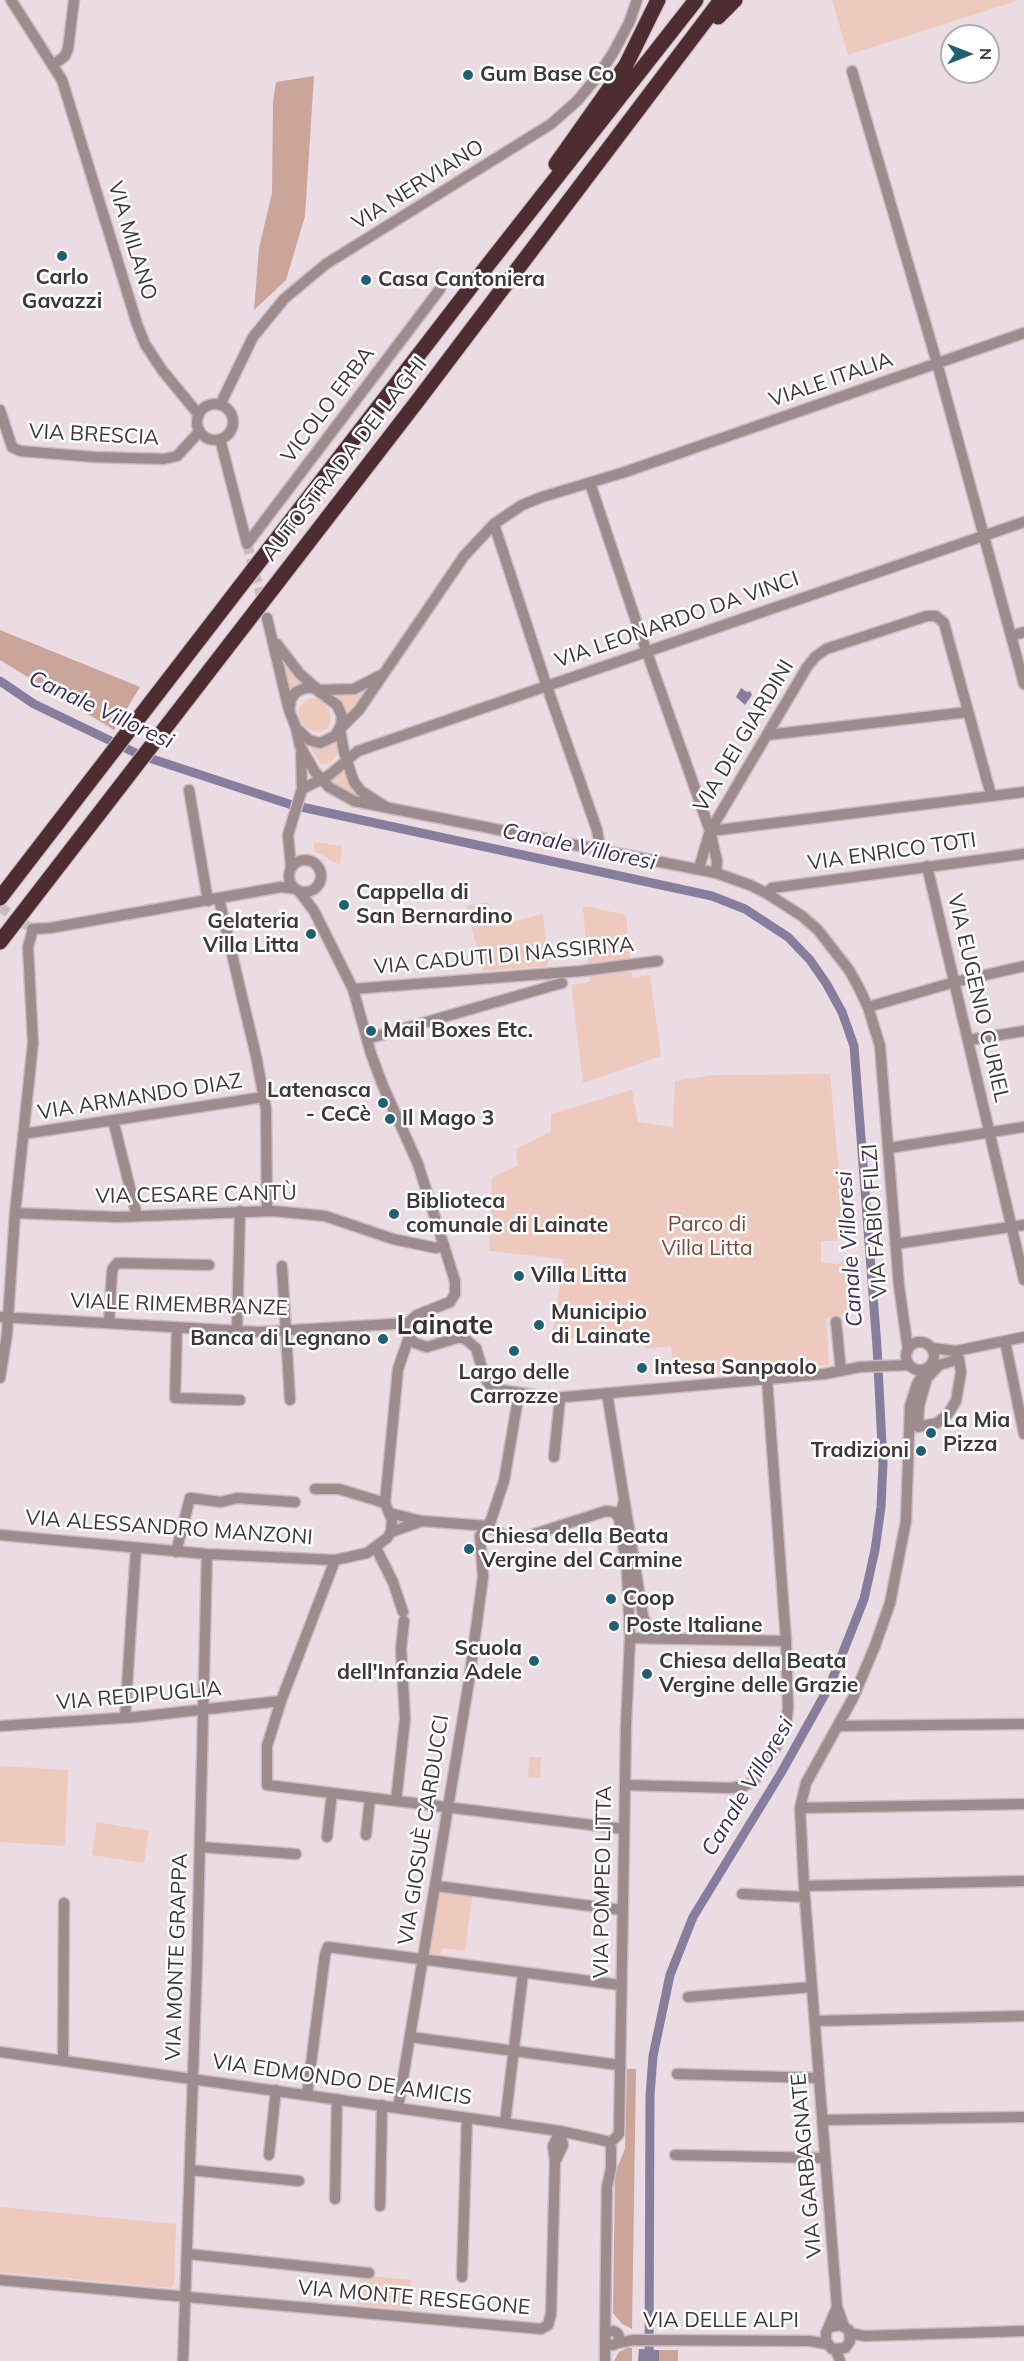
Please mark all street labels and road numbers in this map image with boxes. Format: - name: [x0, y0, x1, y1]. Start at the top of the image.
- street label: VIA NERVIANO: [347, 134, 489, 236]
- street label: VIA MILANO: [102, 179, 162, 303]
- street label: VICOLO ERBA: [276, 342, 380, 468]
- street label: VIALE ITALIA: [766, 347, 896, 413]
- street label: AUTOSTRADA DEI LAGHI: [257, 352, 433, 566]
- street label: VIA BRESCIA: [28, 419, 160, 451]
- street label: VIA LEONARDO DA VINCI: [552, 566, 802, 674]
- street label: VIA DEI GIARDINI: [689, 655, 799, 817]
- street label: VIA ENRICO TOTI: [806, 828, 978, 876]
- street label: VIA EUGENIO CURIEL: [942, 892, 1014, 1104]
- street label: VIA CADUTI DI NASSIRIYA: [373, 932, 635, 980]
- street label: VIA ARMANDO DIAZ: [36, 1068, 244, 1126]
- street label: VIA FABIO FILZI: [857, 1143, 893, 1299]
- street label: VIA CESARE CANTÙ: [95, 1181, 297, 1209]
- street label: VIALE RIMEMBRANZE: [70, 1289, 288, 1321]
- street label: VIA ALESSANDRO MANZONI: [25, 1505, 313, 1551]
- street label: VIA REDIPUGLIA: [55, 1676, 223, 1716]
- street label: VIA GIOSUÈ CARDUCCI: [393, 1713, 455, 1947]
- street label: VIA POMPEO LITTA: [589, 1785, 617, 1979]
- street label: VIA MONTE GRAPPA: [161, 1853, 193, 2061]
- street label: VIA EDMONDO DE AMICIS: [211, 2049, 473, 2111]
- street label: VIA GARBAGNATE: [786, 2072, 828, 2260]
- street label: VIA MONTE RESEGONE: [297, 2275, 531, 2321]
- street label: VIA DELLE ALPI: [643, 2308, 799, 2334]

